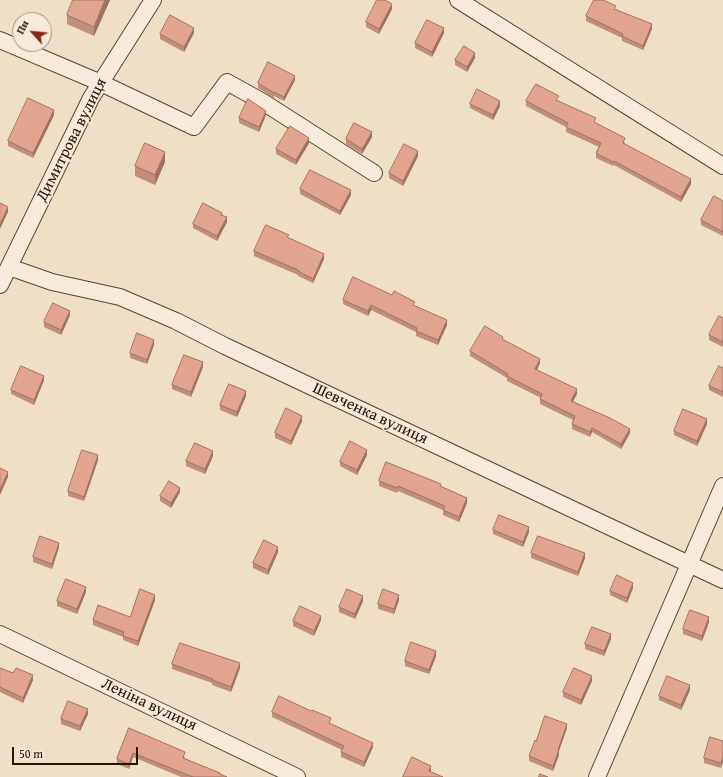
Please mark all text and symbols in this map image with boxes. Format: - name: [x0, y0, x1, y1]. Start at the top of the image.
- north arrow: [12, 12, 52, 52]
- text: Пн: [12, 17, 33, 37]
- street label: Димитрова вулиця: [33, 75, 111, 205]
- street label: Шевченка вулиця: [309, 379, 431, 449]
- street label: Леніна вулиця: [98, 674, 200, 736]
- scale bar: [14, 739, 140, 765]
- text: 50 m: [19, 745, 43, 762]

